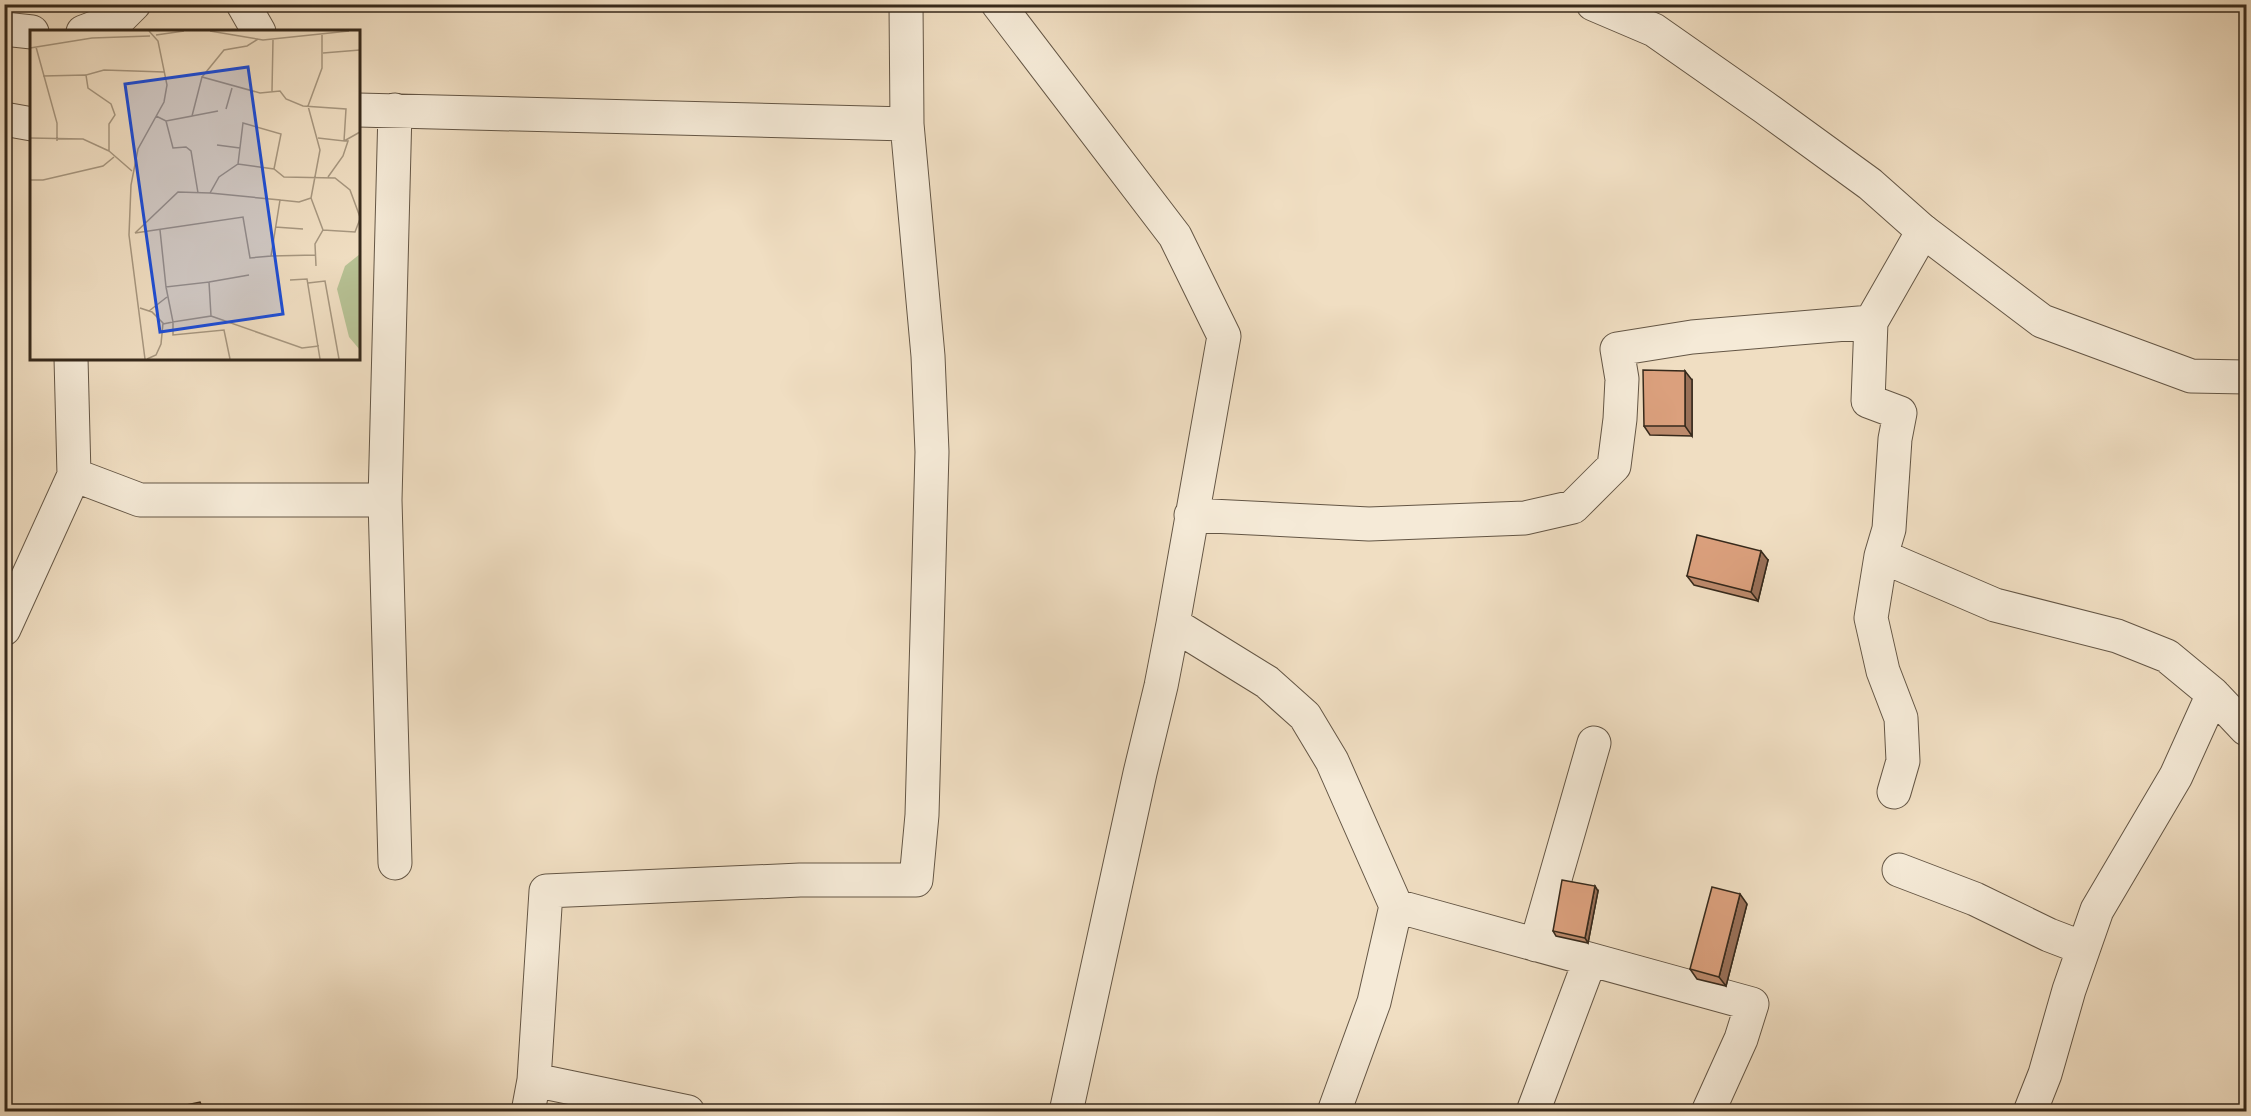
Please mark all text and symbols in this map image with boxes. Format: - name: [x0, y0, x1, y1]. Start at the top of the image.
- inset map: [30, 30, 360, 360]

